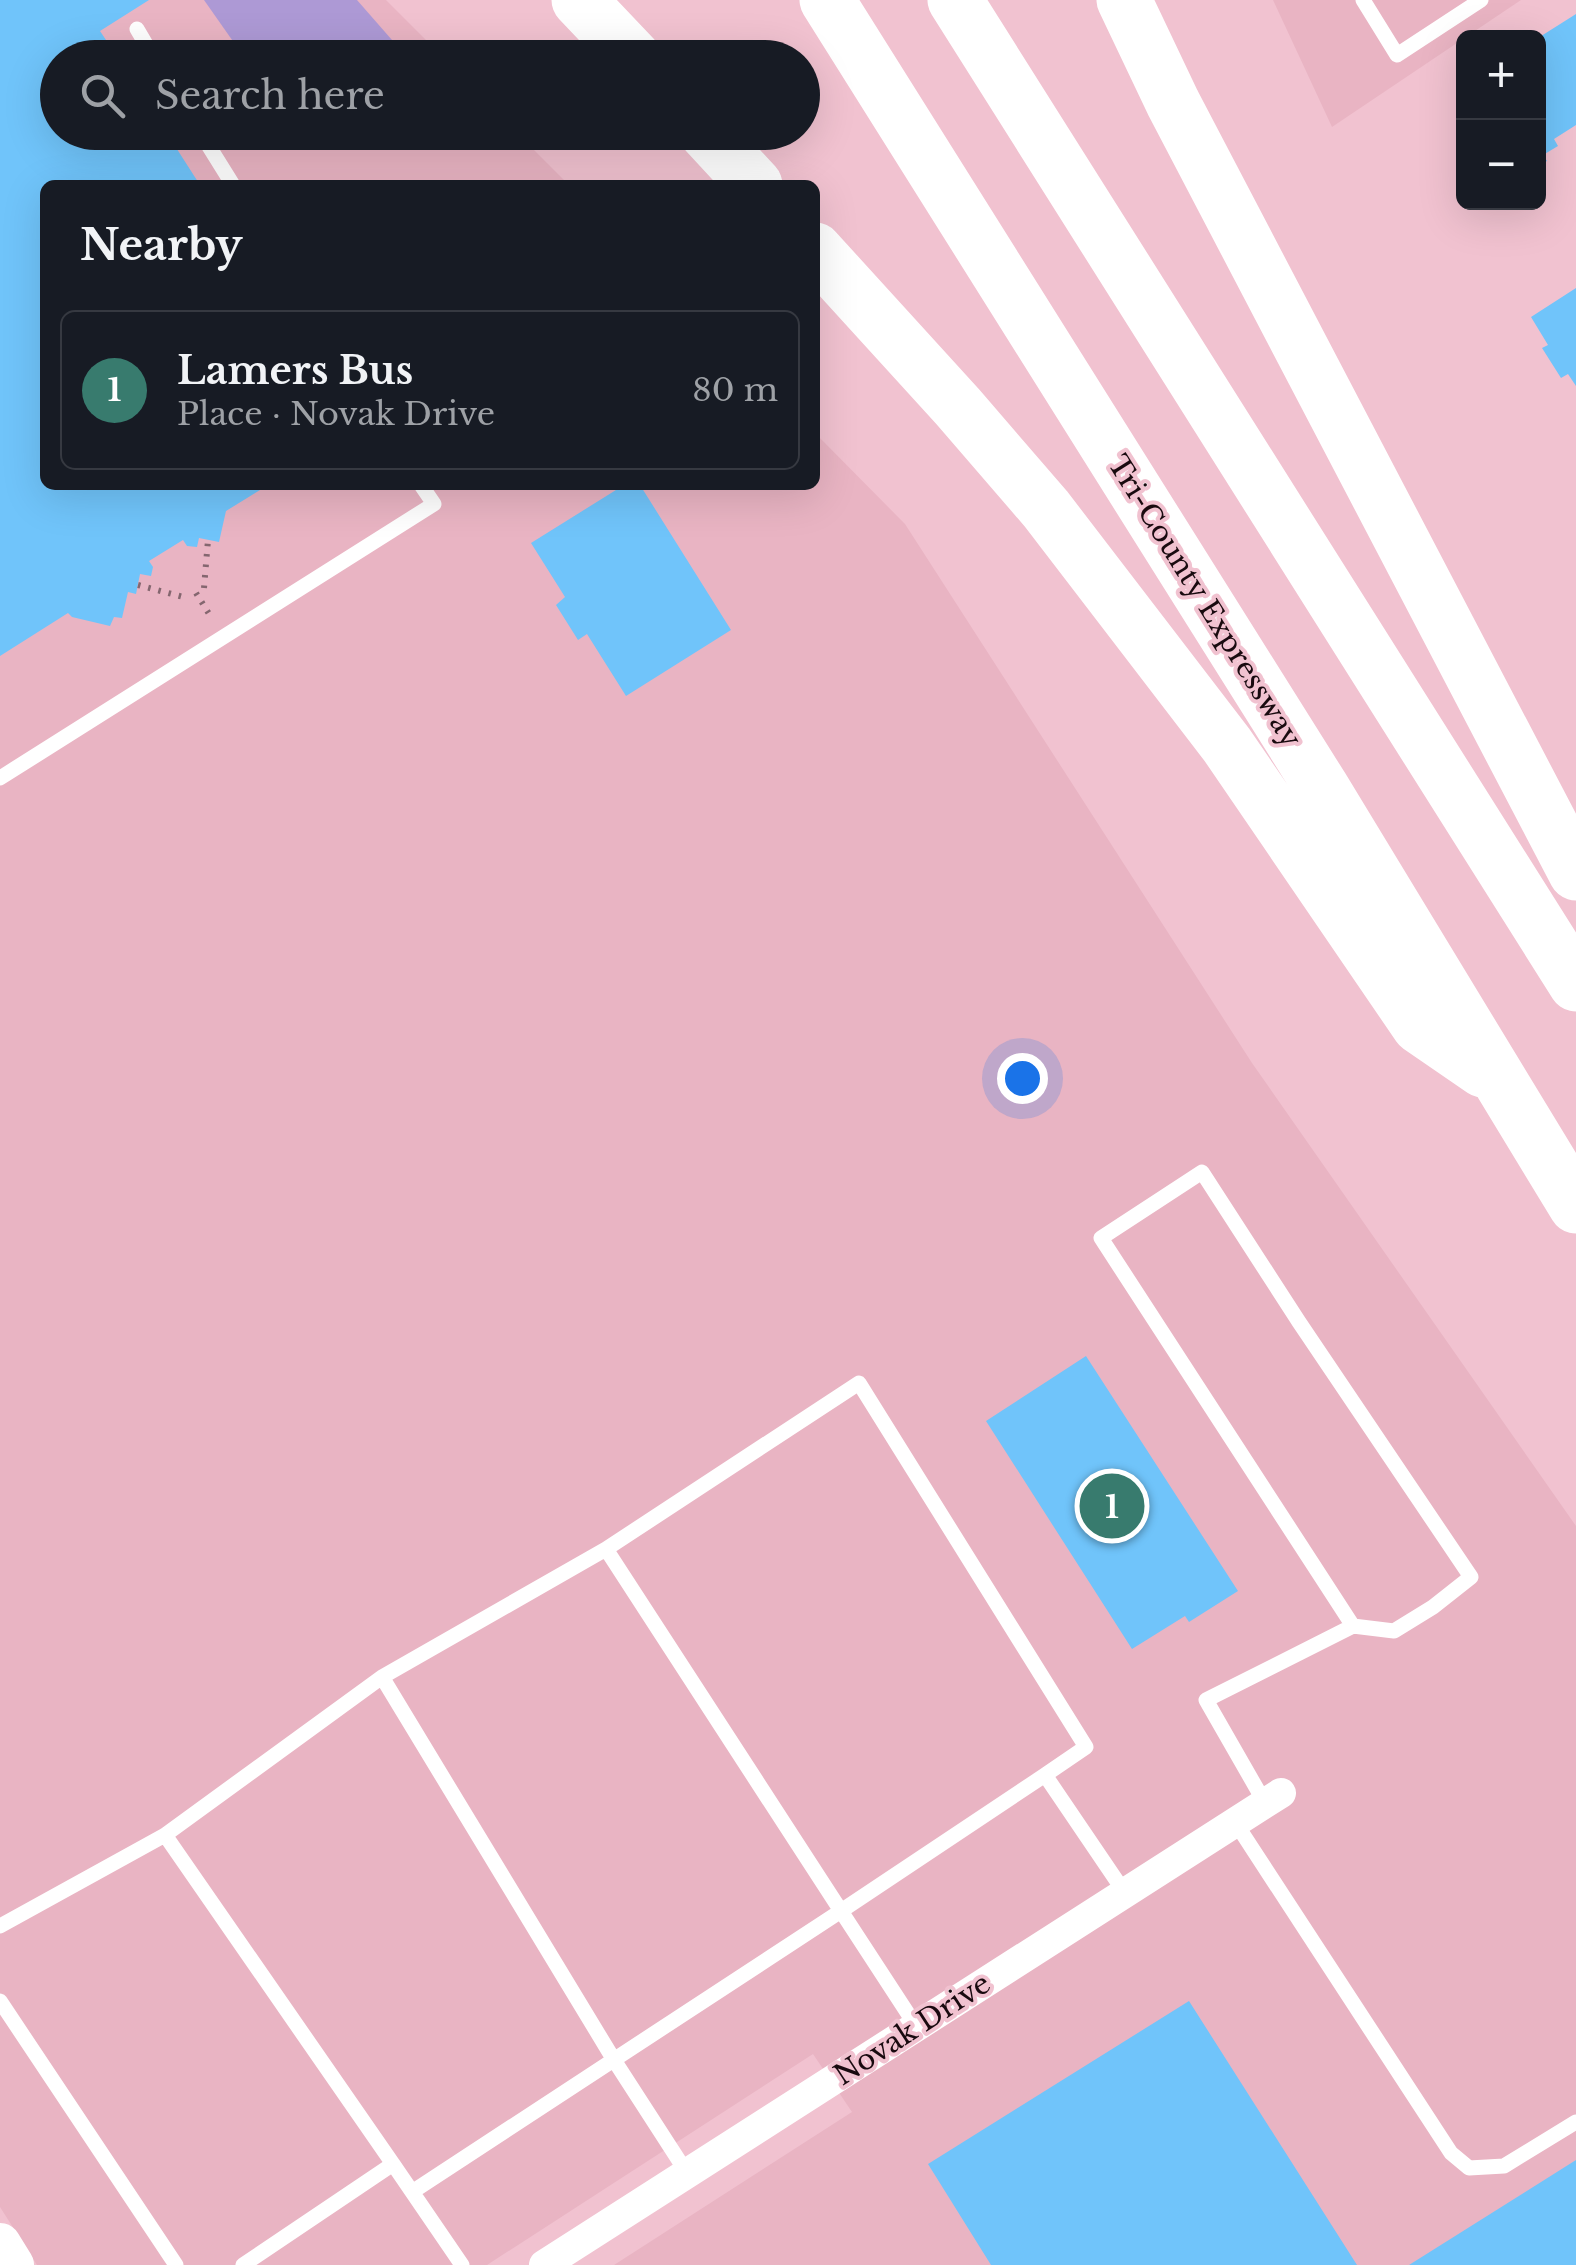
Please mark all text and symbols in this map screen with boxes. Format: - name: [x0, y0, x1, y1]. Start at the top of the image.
- map controls: [1456, 30, 1546, 210]
- button: +: [1456, 30, 1546, 120]
- search box: [40, 40, 820, 150]
- icon: search: [75, 68, 130, 123]
- text: Search here: [155, 72, 385, 119]
- button: −: [1456, 120, 1546, 210]
- text: Nearby: [80, 219, 243, 271]
- text: Lamers Bus: [177, 347, 413, 394]
- text: 1: [108, 370, 121, 410]
- text: 80 m: [692, 370, 778, 410]
- text: Place · Novak Drive: [177, 394, 495, 434]
- street label: Tri-County Expressway: [1100, 449, 1309, 754]
- your location: [997, 1053, 1048, 1104]
- pin: 1: [1080, 1468, 1144, 1544]
- street label: Novak Drive: [828, 1966, 997, 2093]

